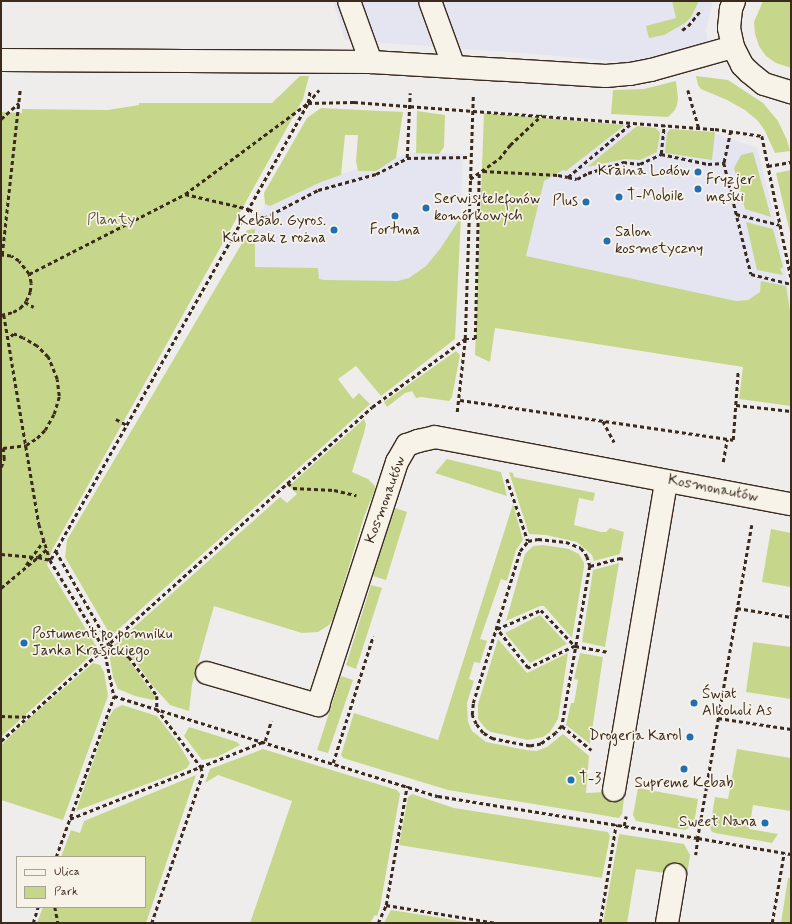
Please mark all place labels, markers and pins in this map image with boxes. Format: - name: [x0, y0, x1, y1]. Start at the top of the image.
- place label: Kraina Lodów: [598, 163, 690, 181]
- marker: Kraina Lodów: [693, 167, 703, 177]
- place label: Fryzjer męski: [706, 171, 754, 206]
- marker: Fryzjer męski: [693, 184, 703, 194]
- place label: T-Mobile: [627, 188, 684, 206]
- place label: Serwis telefonów komórkowych: [434, 190, 544, 225]
- marker: T-Mobile: [614, 192, 624, 202]
- place label: Plus: [552, 193, 578, 211]
- marker: Plus: [581, 197, 591, 207]
- marker: Serwis telefonów komórkowych: [421, 203, 431, 213]
- marker: Fortuna: [390, 211, 400, 221]
- place label: Kebab. Gyros. Kurczak z rożna: [223, 212, 326, 247]
- place label: Fortuna: [370, 222, 420, 240]
- place label: Salon kosmetyczny: [615, 223, 703, 258]
- marker: Kebab. Gyros. Kurczak z rożna: [329, 225, 339, 235]
- marker: Salon kosmetyczny: [602, 236, 612, 246]
- place label: Postument po pomniku Janka Krasickiego: [32, 625, 175, 660]
- marker: Postument po pomniku Janka Krasickiego: [19, 638, 29, 648]
- place label: Świat Alkoholi As: [702, 685, 772, 720]
- marker: Świat Alkoholi As: [689, 698, 699, 708]
- place label: Drogeria Karol: [589, 728, 682, 746]
- marker: Drogeria Karol: [685, 732, 695, 742]
- marker: Supreme Kebab: [679, 764, 689, 774]
- place label: T-3: [579, 771, 601, 789]
- marker: T-3: [566, 775, 576, 785]
- place label: Supreme Kebab: [634, 775, 734, 793]
- place label: Sweet Nana: [681, 814, 757, 832]
- marker: Sweet Nana: [760, 818, 770, 828]

